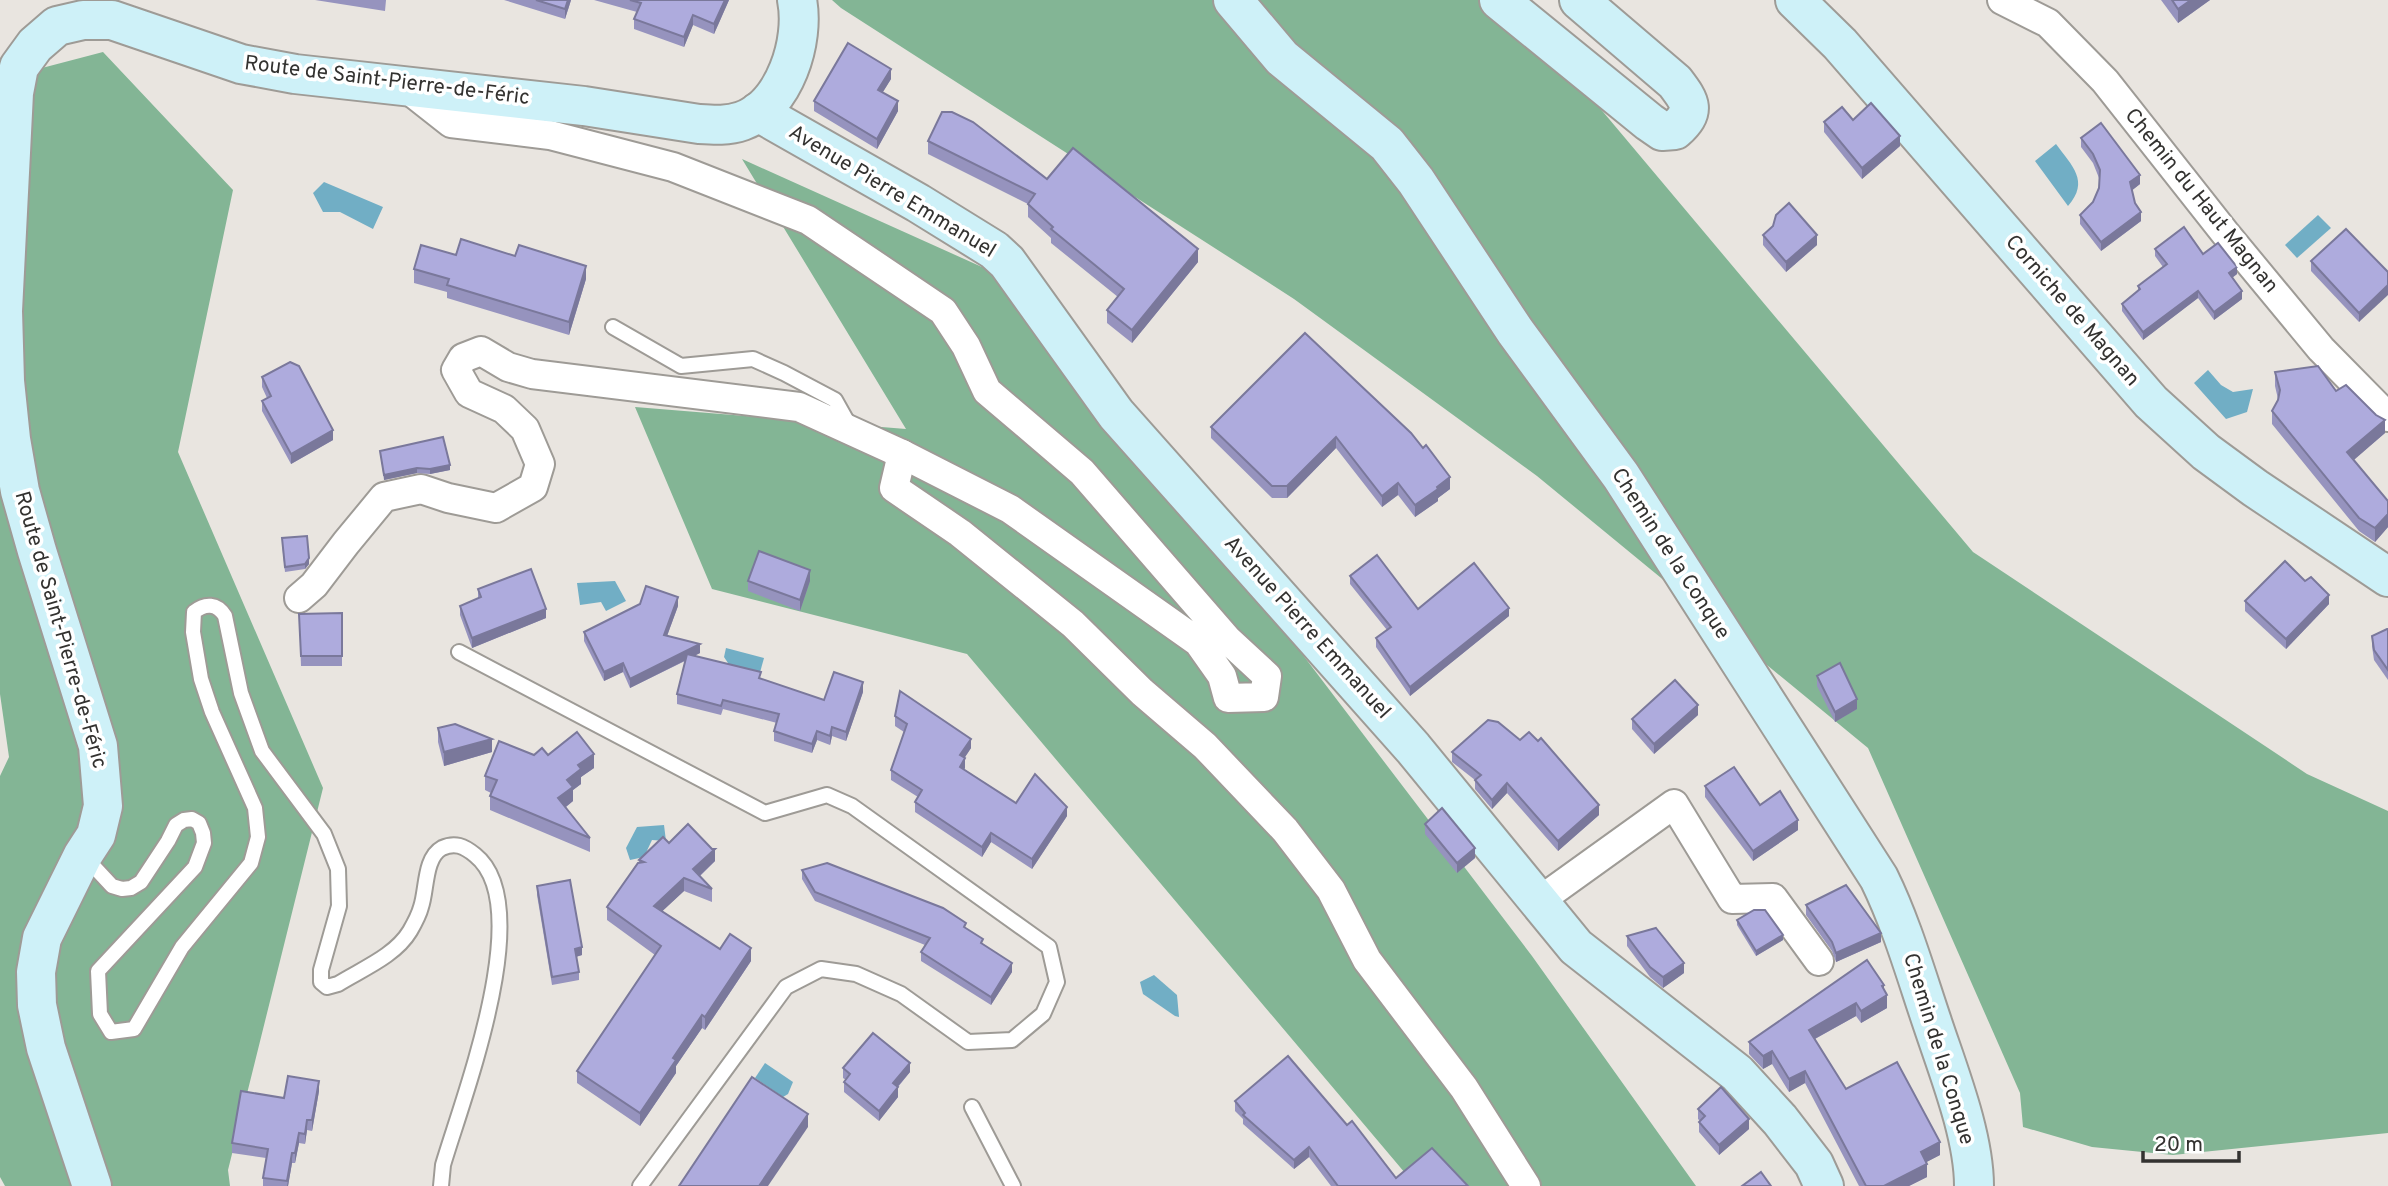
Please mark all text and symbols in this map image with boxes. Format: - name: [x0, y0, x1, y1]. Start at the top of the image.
- street label: Route de Saint-Pierre-de-Féric: [243, 50, 531, 112]
- street label: Chemin du Haut Magnan: [2118, 103, 2284, 299]
- street label: Avenue Pierre Emmanuel: [783, 119, 1001, 265]
- street label: Corniche de Magnan: [1999, 230, 2145, 392]
- street label: Chemin de la Conque: [1605, 463, 1735, 645]
- street label: Route de Saint-Pierre-de-Féric: [7, 488, 113, 772]
- street label: Avenue Pierre Emmanuel: [1218, 531, 1396, 725]
- street label: Chemin de la Conque: [1896, 950, 1980, 1148]
- scale bar: [2143, 1120, 2239, 1164]
- text: 20 m: [2154, 1132, 2203, 1159]

